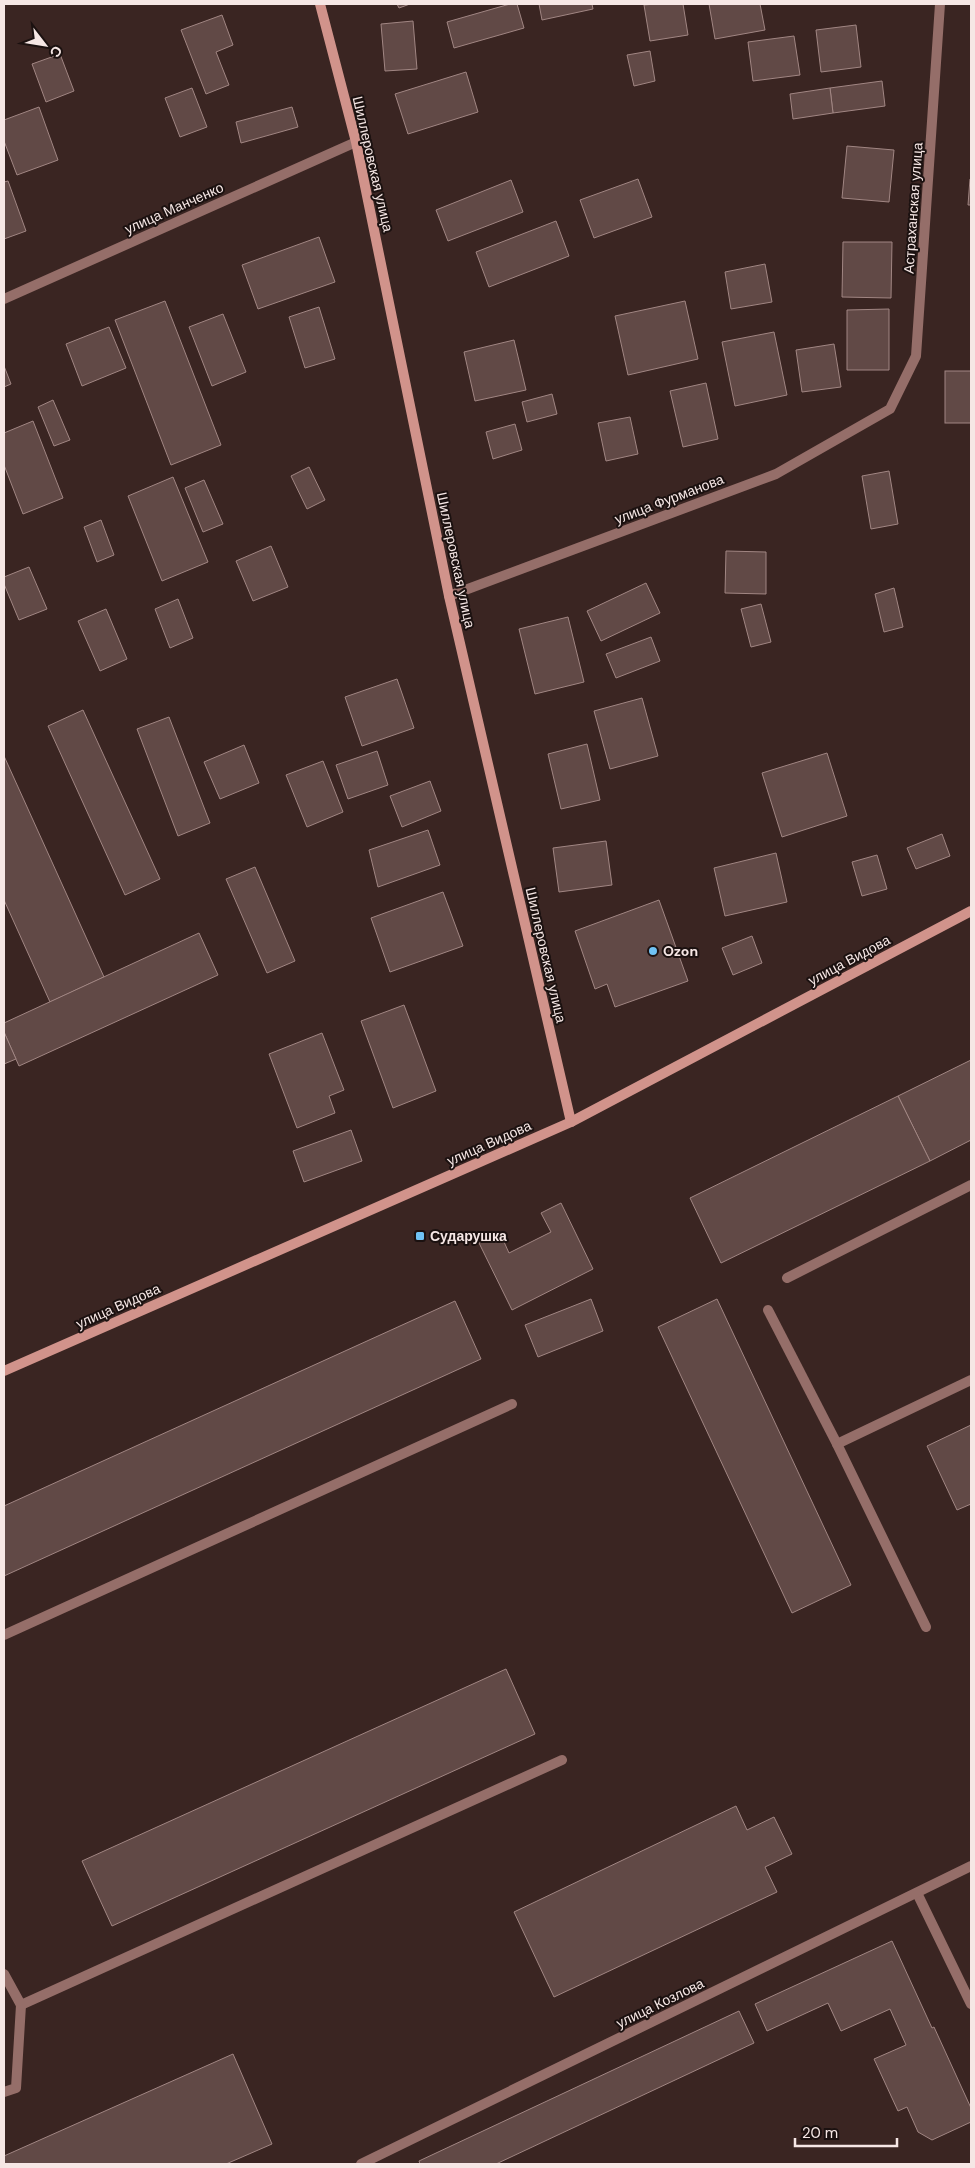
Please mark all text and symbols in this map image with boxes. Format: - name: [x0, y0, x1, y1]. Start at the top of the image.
- north arrow: [20, 20, 70, 70]
- text: С: [46, 43, 66, 61]
- street label: Шиллеровская улица: [349, 94, 397, 234]
- street label: Астраханская улица: [899, 141, 927, 274]
- street label: улица Манченко: [122, 178, 226, 238]
- street label: улица Фурманова: [612, 470, 726, 528]
- street label: Шиллеровская улица: [433, 490, 479, 630]
- street label: Шиллеровская улица: [522, 885, 570, 1025]
- street label: улица Видова: [805, 931, 893, 989]
- place label: Ozon: [663, 942, 698, 960]
- marker: Ozon: [647, 945, 659, 957]
- street label: улица Видова: [444, 1116, 534, 1170]
- place label: Сударушка: [430, 1227, 507, 1245]
- marker: Сударушка: [414, 1230, 426, 1242]
- street label: улица Видова: [73, 1279, 163, 1333]
- street label: улица Козлова: [613, 1974, 707, 2032]
- scale bar: [795, 2116, 898, 2148]
- text: 20 m: [802, 2123, 838, 2143]

